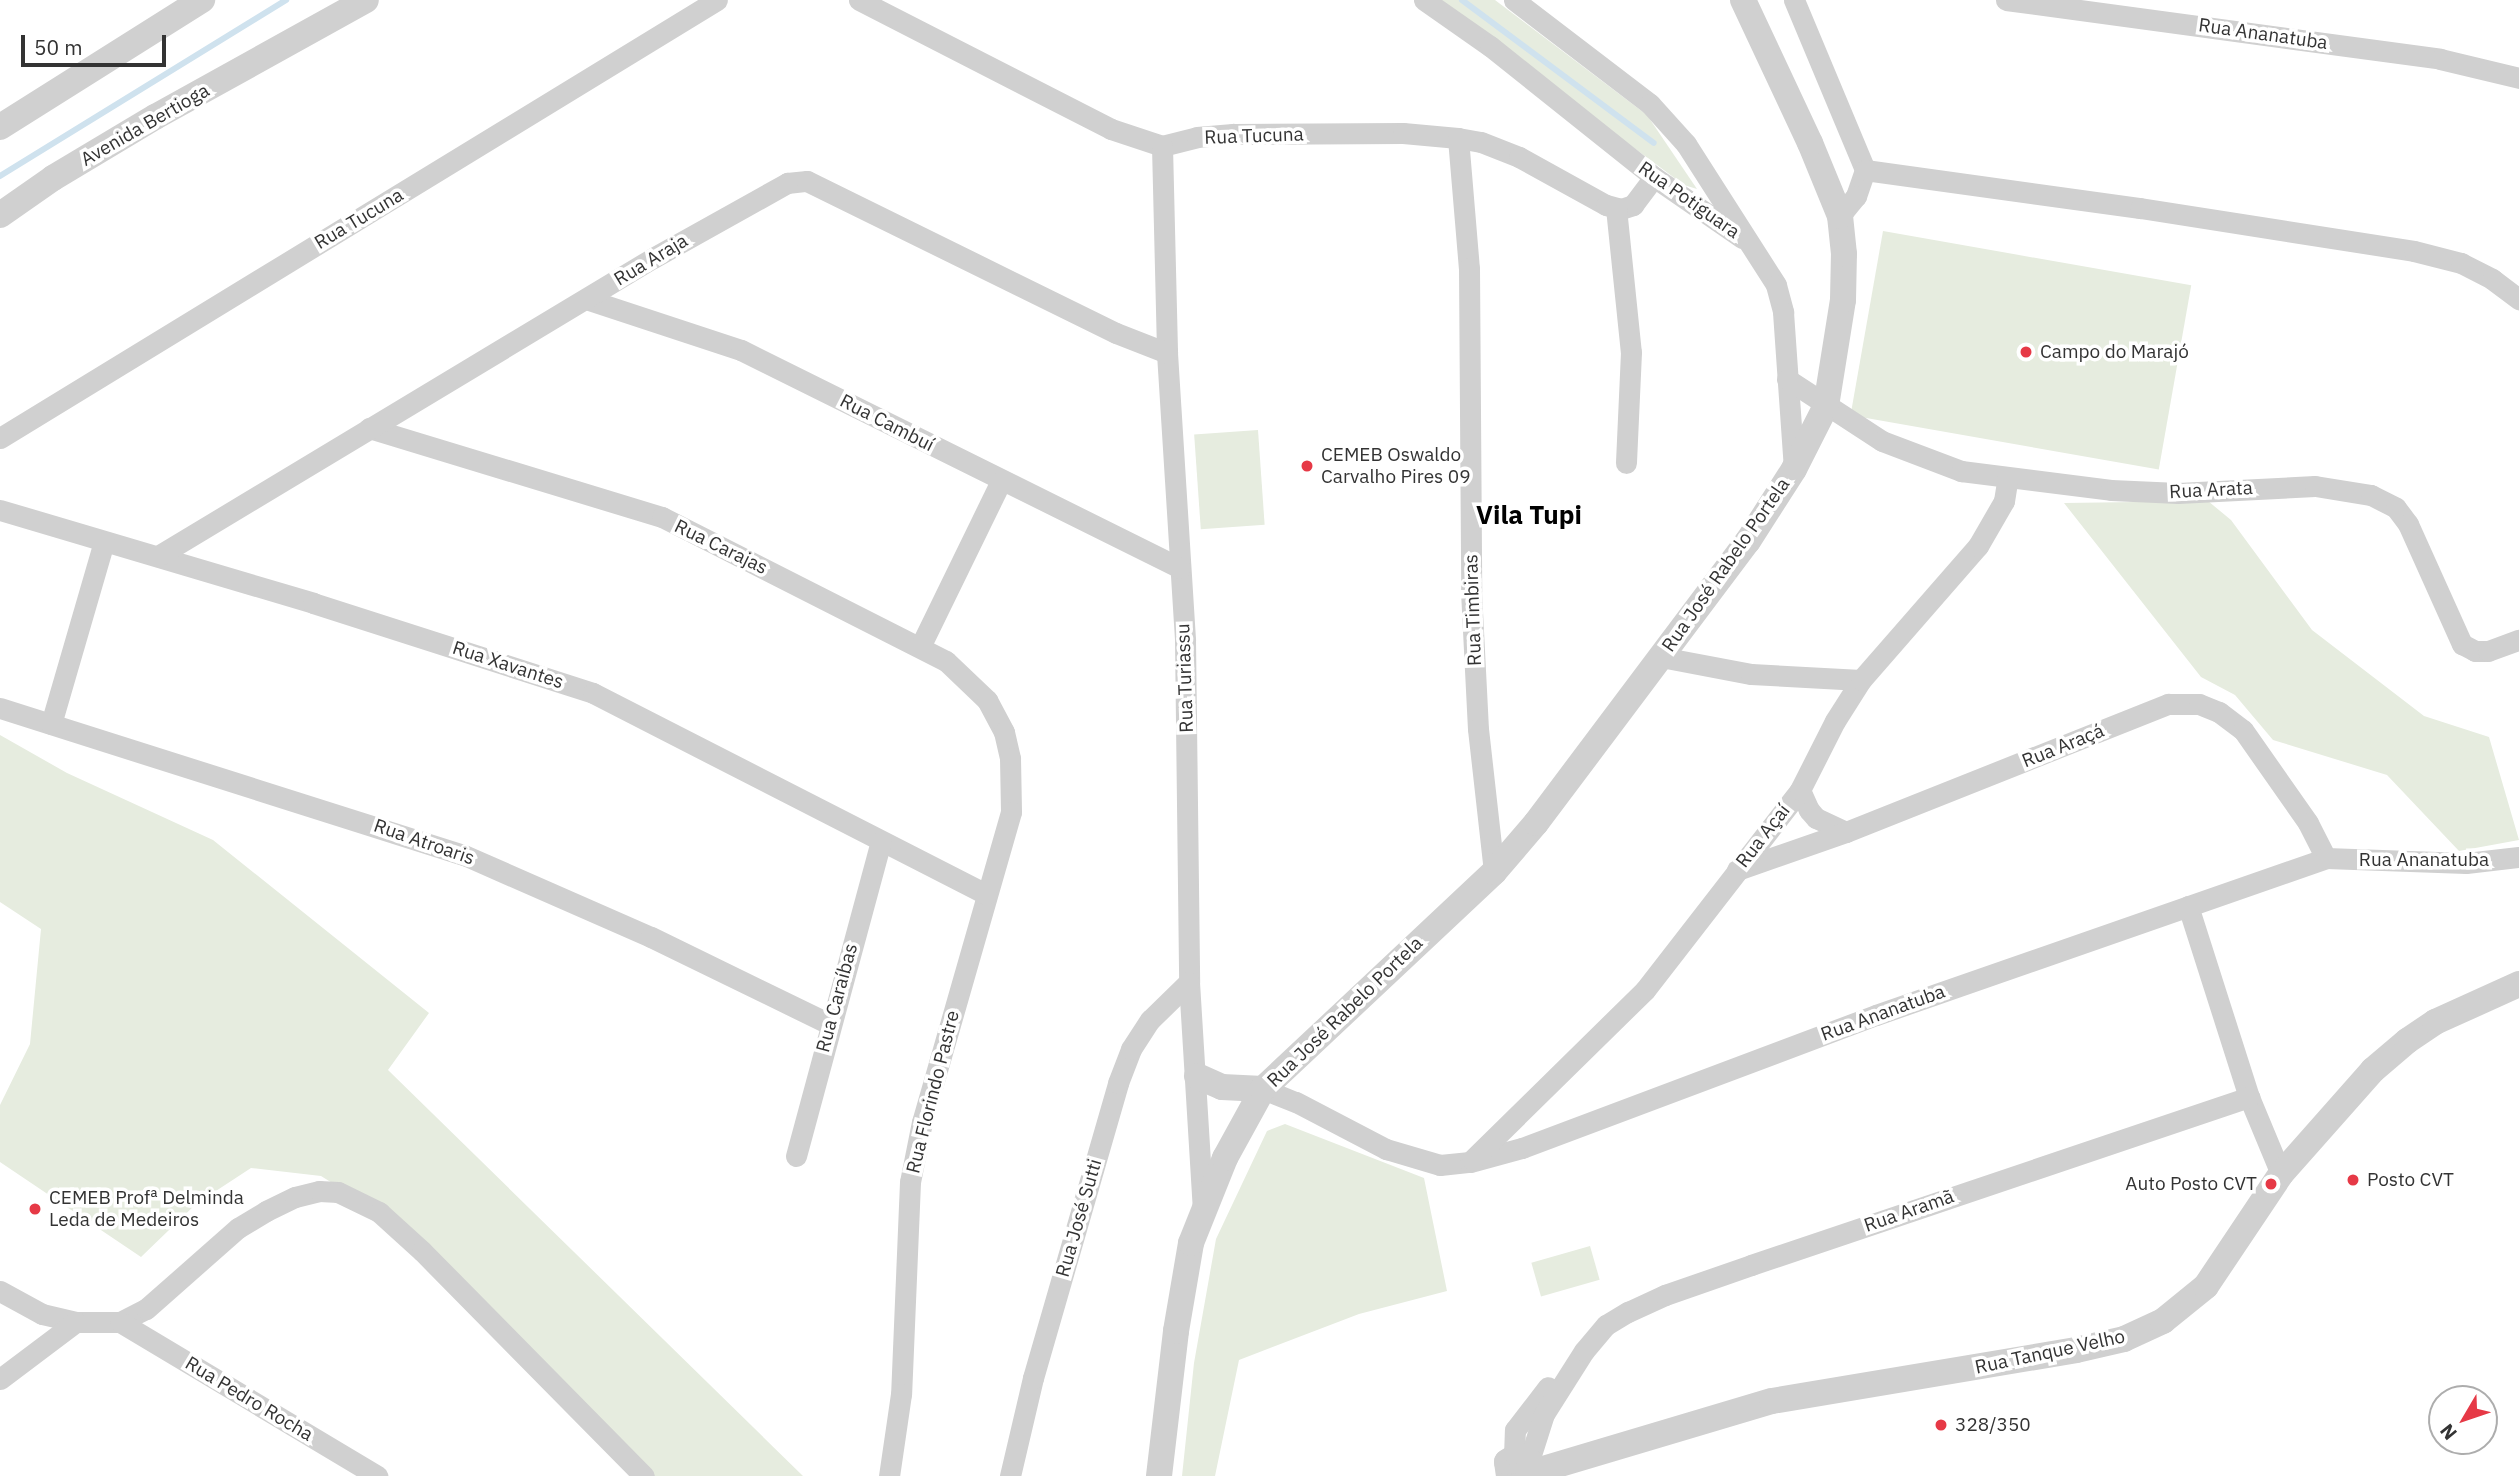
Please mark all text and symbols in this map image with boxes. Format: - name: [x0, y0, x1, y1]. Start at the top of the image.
- street label: Rua Ananatuba: [2197, 14, 2329, 54]
- scale bar: [24, 21, 170, 65]
- text: 50 m: [34, 33, 83, 61]
- street label: Avenida Bertioga: [77, 79, 213, 171]
- street label: Rua Tucuna: [1204, 123, 1304, 149]
- street label: Rua Potiguara: [1634, 157, 1744, 243]
- street label: Rua Tucuna: [310, 184, 408, 254]
- street label: Rua Araja: [610, 229, 692, 291]
- place label: Campo do Marajó: [2040, 341, 2189, 363]
- marker: Campo do Marajó: [2018, 344, 2034, 360]
- street label: Rua Cambuí: [836, 390, 938, 456]
- place label: CEMEB Oswaldo Carvalho Pires 09: [1321, 444, 1471, 488]
- marker: CEMEB Oswaldo Carvalho Pires 09: [1299, 458, 1315, 474]
- street label: Rua José Rabelo Portela: [1657, 474, 1795, 656]
- street label: Rua Arata: [2169, 476, 2253, 504]
- district label: Vila Tupi: [1476, 499, 1582, 531]
- street label: Rua Carajas: [671, 515, 771, 579]
- street label: Rua Timbiras: [1460, 554, 1486, 666]
- street label: Rua Turiassu: [1172, 623, 1198, 733]
- street label: Rua Xavantes: [450, 636, 566, 694]
- street label: Rua Araçá: [2019, 719, 2107, 773]
- street label: Rua Açaí: [1731, 800, 1795, 872]
- street label: Rua Atroaris: [371, 814, 477, 870]
- street label: Rua Ananatuba: [2359, 849, 2489, 871]
- street label: Rua José Rabelo Portela: [1263, 932, 1427, 1092]
- street label: Rua Caraíbas: [812, 941, 862, 1055]
- street label: Rua Ananatuba: [1818, 980, 1948, 1046]
- street label: Rua Florindo Pastre: [902, 1008, 964, 1176]
- street label: Rua José Sutti: [1051, 1156, 1107, 1280]
- place label: Posto CVT: [2367, 1169, 2454, 1191]
- marker: Posto CVT: [2345, 1172, 2361, 1188]
- place label: Auto Posto CVT: [2125, 1173, 2257, 1195]
- marker: Auto Posto CVT: [2263, 1176, 2279, 1192]
- street label: Rua Aramã: [1861, 1185, 1957, 1237]
- place label: CEMEB Profª Delminda Leda de Medeiros: [49, 1187, 244, 1231]
- marker: CEMEB Profª Delminda Leda de Medeiros: [27, 1201, 43, 1217]
- street label: Rua Tanque Velho: [1973, 1325, 2127, 1379]
- street label: Rua Pedro Rocha: [181, 1352, 317, 1446]
- north arrow: [2428, 1385, 2498, 1455]
- place label: 328/350: [1955, 1414, 2031, 1436]
- marker: 328/350: [1933, 1417, 1949, 1433]
- text: N: [2435, 1419, 2462, 1445]

